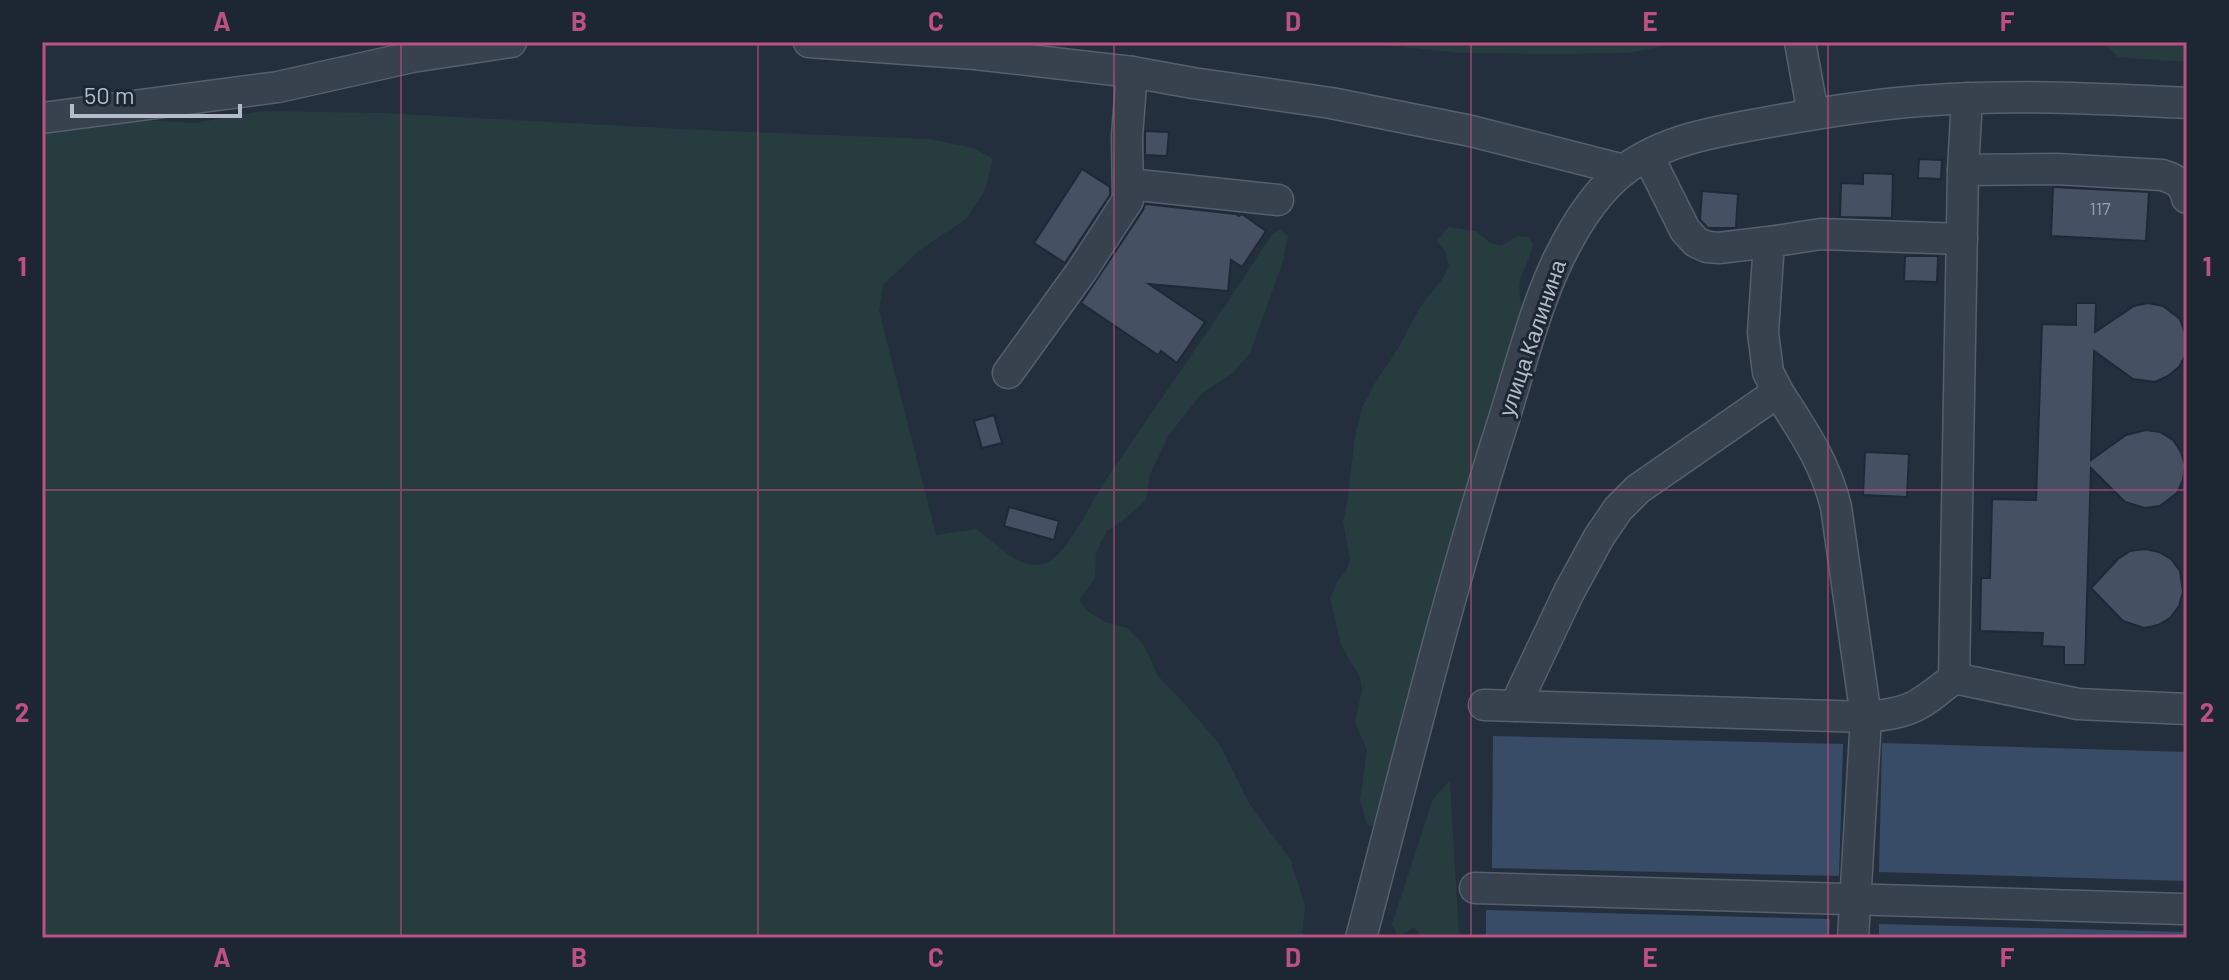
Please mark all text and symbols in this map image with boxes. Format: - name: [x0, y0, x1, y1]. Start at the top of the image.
- text: A: [213, 5, 231, 36]
- text: B: [571, 5, 587, 36]
- text: C: [928, 5, 944, 36]
- text: D: [1285, 5, 1301, 36]
- text: E: [1642, 5, 1658, 36]
- text: F: [2000, 5, 2015, 36]
- scale bar: [72, 68, 240, 118]
- text: 50 m: [84, 80, 135, 109]
- house number: 117: [2089, 197, 2111, 219]
- text: 1: [17, 250, 27, 281]
- text: 1: [2202, 250, 2212, 281]
- street label: улица Калинина: [1492, 255, 1571, 420]
- text: 2: [15, 696, 29, 727]
- text: 2: [2200, 696, 2214, 727]
- text: A: [213, 941, 231, 972]
- text: B: [571, 941, 587, 972]
- text: C: [928, 941, 944, 972]
- text: D: [1285, 941, 1301, 972]
- text: E: [1642, 941, 1658, 972]
- text: F: [2000, 941, 2015, 972]

